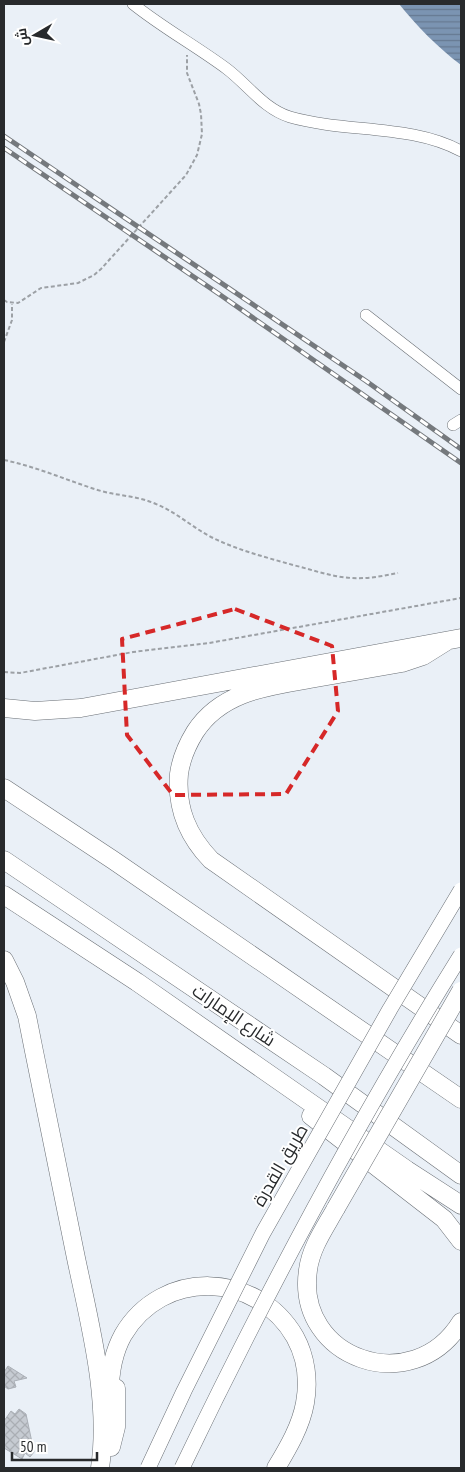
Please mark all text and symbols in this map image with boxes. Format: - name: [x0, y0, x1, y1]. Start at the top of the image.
- north arrow: [10, 10, 60, 60]
- text: ش: [12, 27, 32, 47]
- street label: شارع الإمارات: [187, 979, 280, 1052]
- street label: طريق القدرة: [247, 1120, 314, 1211]
- scale bar: [12, 1430, 98, 1462]
- text: 50 m: [20, 1437, 46, 1456]

